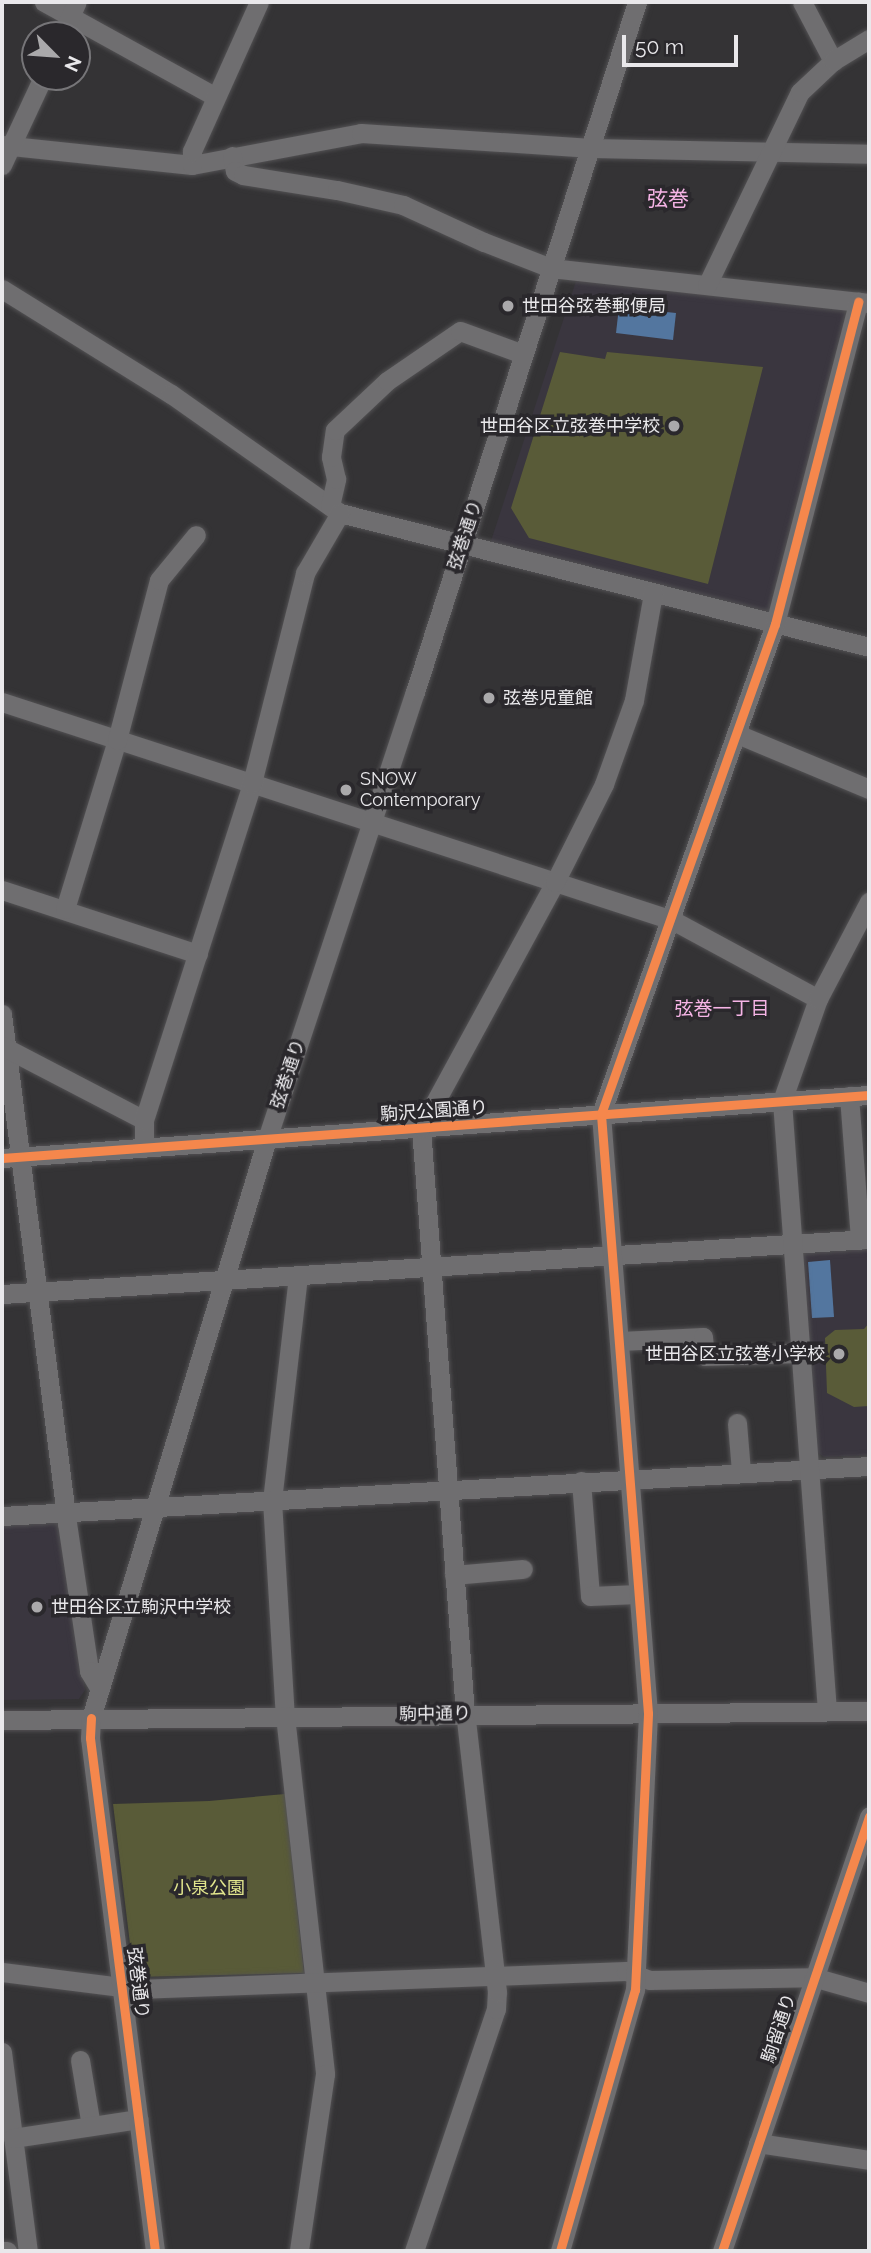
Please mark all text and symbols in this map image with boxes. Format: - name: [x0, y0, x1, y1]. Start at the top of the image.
- north arrow: [21, 21, 91, 91]
- scale bar: [626, 21, 742, 65]
- text: 50 m: [635, 34, 684, 59]
- text: N: [60, 53, 86, 75]
- district label: 弦巻: [647, 186, 689, 212]
- place label: 世田谷弦巻郵便局: [522, 295, 666, 317]
- marker: 世田谷弦巻郵便局: [500, 298, 516, 314]
- place label: 世田谷区立弦巻中学校: [480, 415, 660, 437]
- marker: 世田谷区立弦巻中学校: [666, 418, 682, 434]
- street label: 弦巻通り: [444, 497, 486, 573]
- place label: 弦巻児童館: [503, 687, 593, 709]
- marker: 弦巻児童館: [481, 690, 497, 706]
- place label: SNOW Contemporary: [360, 769, 480, 812]
- marker: SNOW Contemporary: [338, 782, 354, 798]
- district label: 弦巻一丁目: [675, 998, 769, 1020]
- street label: 弦巻通り: [267, 1036, 309, 1112]
- street label: 駒沢公園通り: [379, 1096, 489, 1126]
- place label: 世田谷区立弦巻小学校: [645, 1343, 825, 1365]
- marker: 世田谷区立弦巻小学校: [831, 1346, 847, 1362]
- place label: 世田谷区立駒沢中学校: [51, 1596, 231, 1618]
- marker: 世田谷区立駒沢中学校: [29, 1599, 45, 1615]
- street label: 駒中通り: [399, 1703, 471, 1725]
- park label: 小泉公園: [173, 1877, 245, 1899]
- street label: 弦巻通り: [123, 1946, 153, 2020]
- street label: 駒留通り: [758, 1990, 800, 2066]

